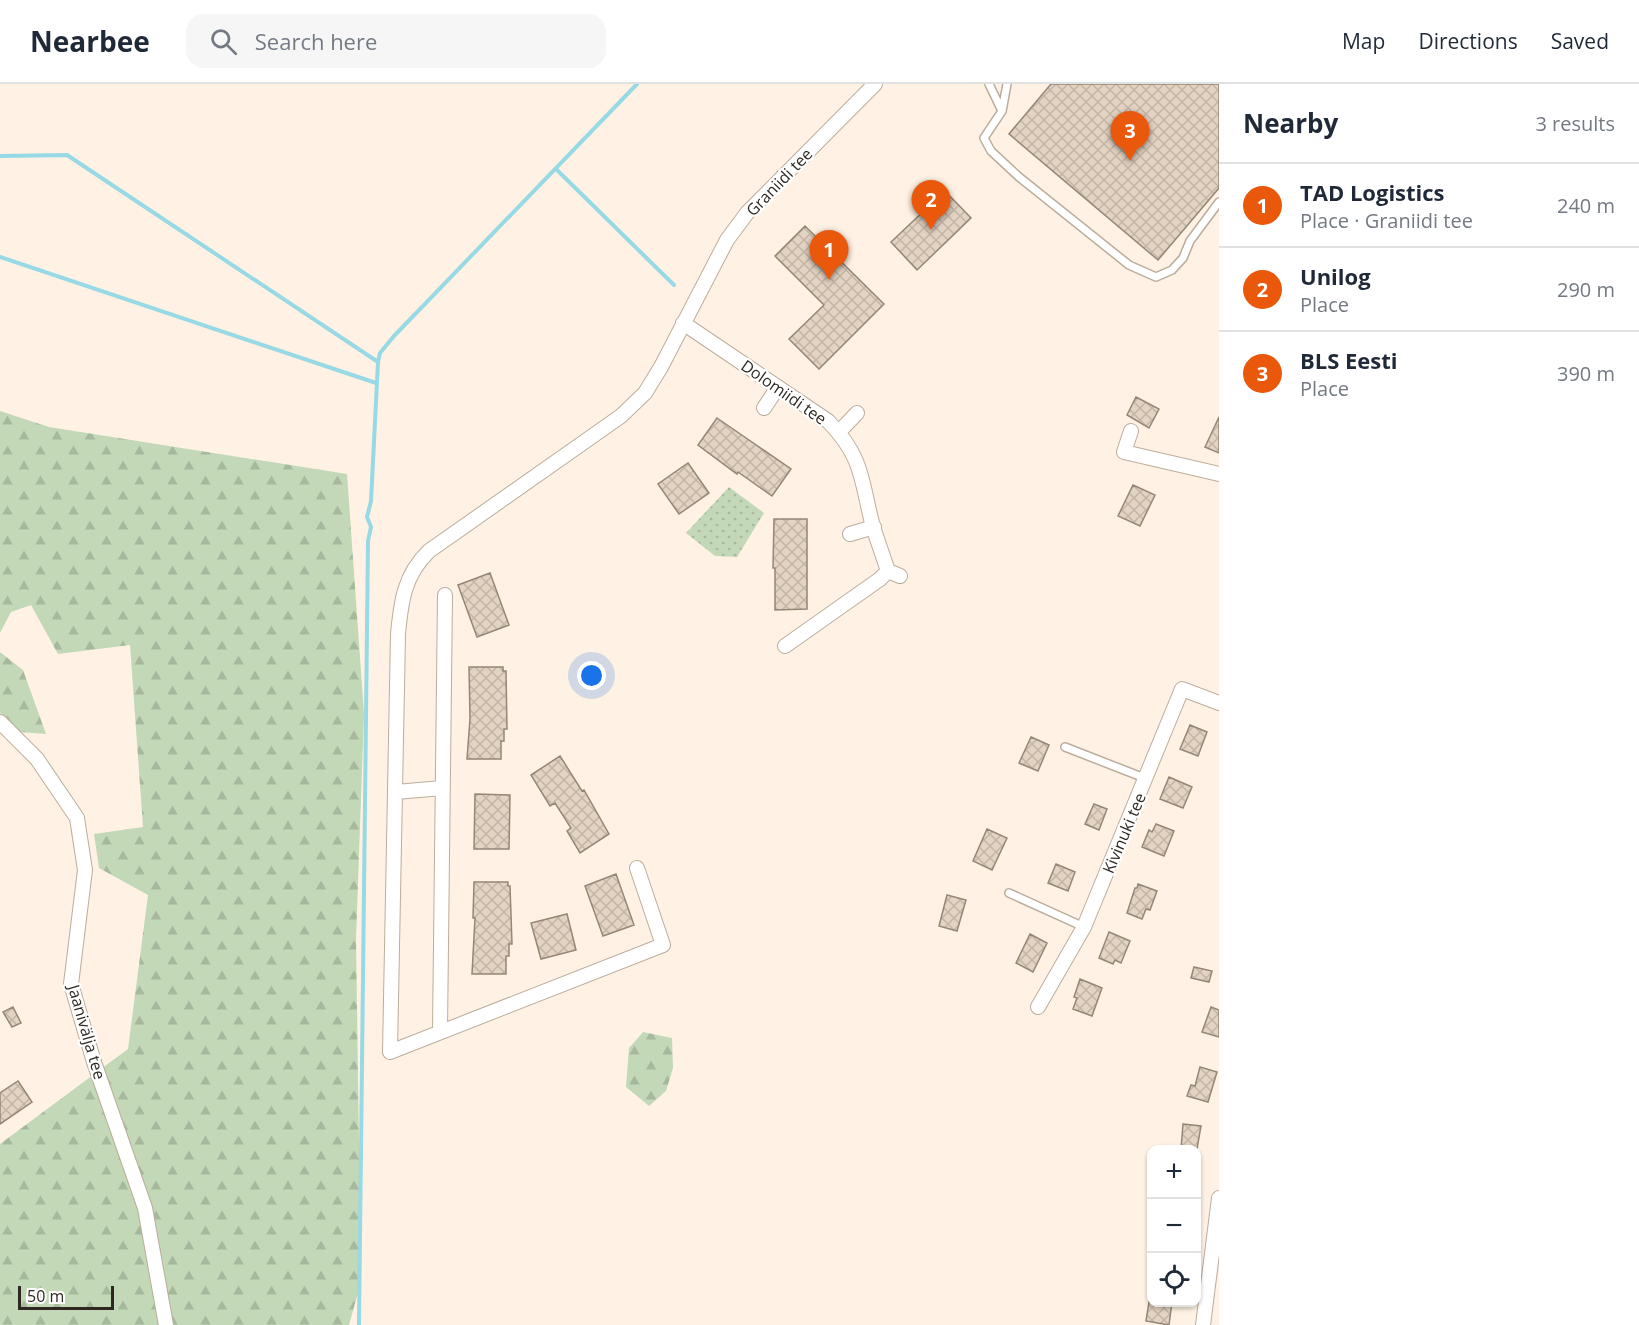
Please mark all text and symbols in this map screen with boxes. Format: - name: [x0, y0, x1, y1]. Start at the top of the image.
- search box: [186, 14, 606, 68]
- text: Nearbee: [30, 22, 150, 60]
- icon: search: [207, 25, 240, 58]
- text: Search here: [255, 26, 377, 56]
- text: Map: [1342, 27, 1385, 55]
- text: Directions: [1418, 27, 1518, 55]
- text: Saved: [1551, 27, 1609, 55]
- text: Nearby: [1243, 105, 1338, 141]
- text: 3 results: [1535, 110, 1615, 137]
- pin: 3: [1110, 112, 1150, 161]
- street label: Graniidi tee: [741, 143, 817, 221]
- text: TAD Logistics: [1300, 177, 1445, 207]
- pin: 2: [912, 180, 950, 230]
- text: 1: [1257, 192, 1268, 219]
- text: 240 m: [1557, 192, 1615, 219]
- text: Place · Graniidi tee: [1300, 207, 1473, 234]
- pin: 1: [810, 230, 848, 280]
- text: Unilog: [1300, 261, 1371, 291]
- text: 2: [1257, 276, 1268, 303]
- text: 290 m: [1557, 276, 1615, 303]
- text: Place: [1300, 291, 1349, 318]
- text: BLS Eesti: [1300, 345, 1398, 375]
- street label: Dolomiidi tee: [737, 354, 831, 430]
- text: 3: [1257, 360, 1268, 387]
- text: 390 m: [1557, 360, 1615, 387]
- text: Place: [1300, 375, 1349, 402]
- your location: [577, 661, 606, 690]
- street label: Kivinuki tee: [1097, 789, 1151, 877]
- street label: Jaanivälja tee: [62, 980, 111, 1082]
- map controls: [1147, 1145, 1201, 1307]
- button: +: [1147, 1145, 1201, 1199]
- button: −: [1147, 1199, 1201, 1253]
- button: locate: [1147, 1253, 1201, 1307]
- scale bar: [18, 1283, 114, 1310]
- text: 50 m: [27, 1285, 64, 1307]

